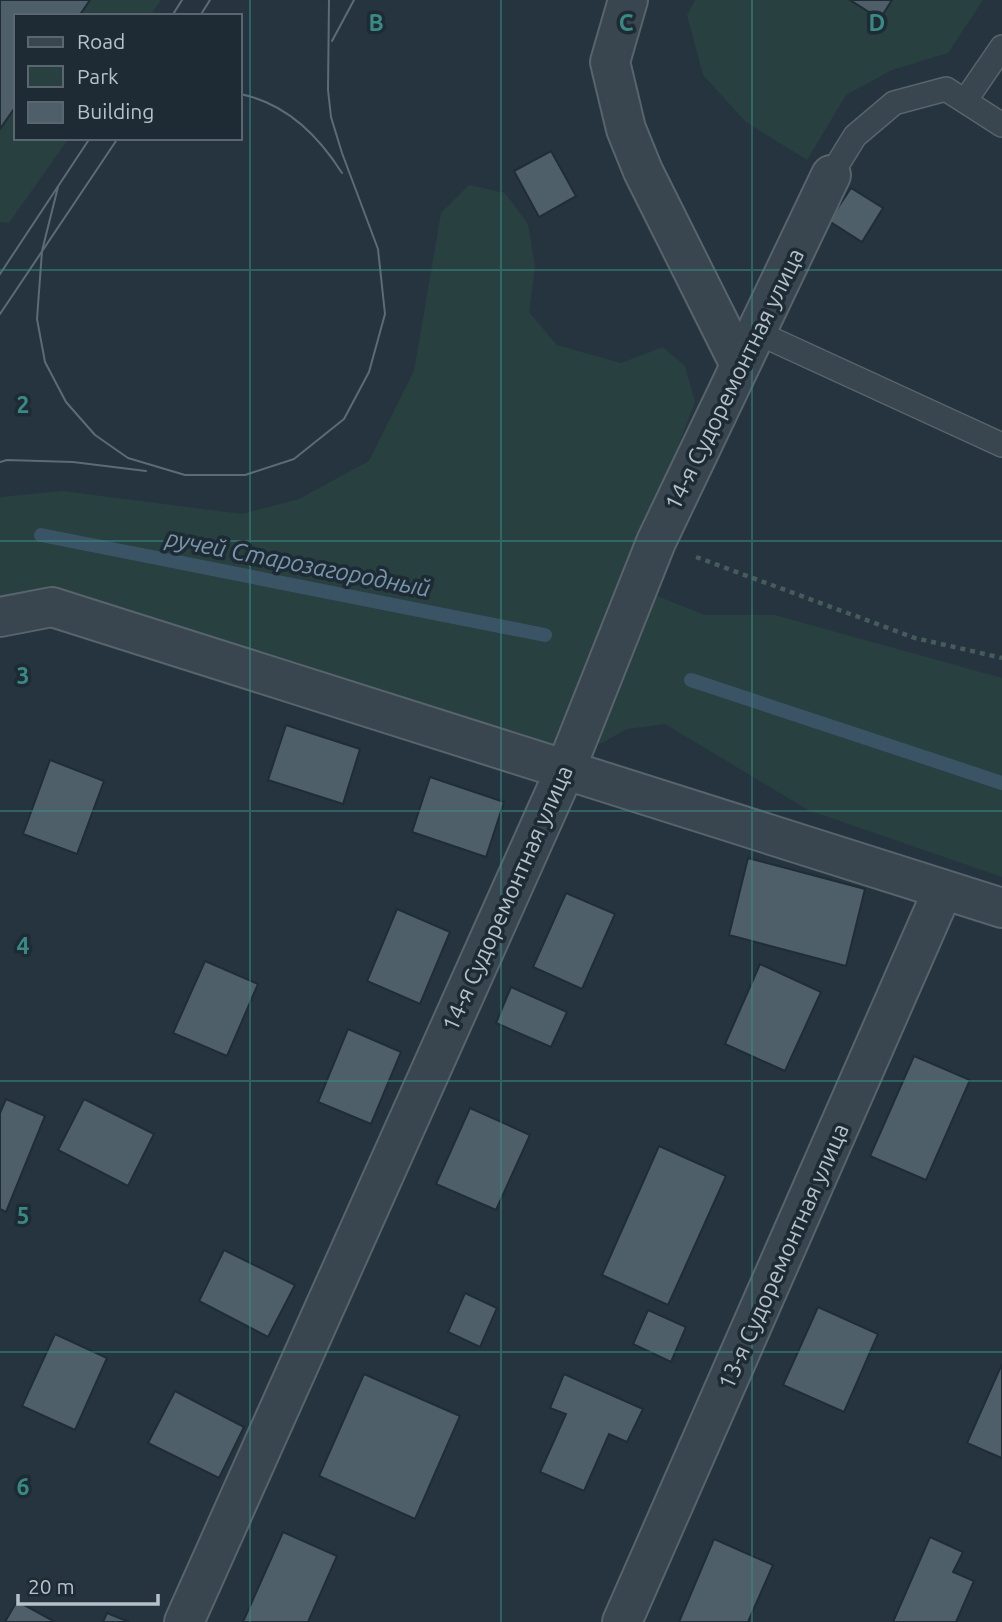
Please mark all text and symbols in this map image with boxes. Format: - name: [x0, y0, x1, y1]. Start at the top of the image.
- text: B: [368, 10, 384, 35]
- text: C: [619, 10, 634, 35]
- text: D: [869, 10, 885, 35]
- legend: [14, 14, 242, 140]
- text: Road: [77, 29, 125, 53]
- text: Park: [77, 64, 119, 88]
- text: Building: [77, 99, 154, 123]
- street label: 14-я Судоремонтная улица: [660, 244, 808, 514]
- text: 2: [17, 392, 29, 417]
- water label: ручей Старозагородный: [162, 524, 433, 602]
- text: 3: [17, 663, 29, 688]
- street label: 14-я Судоремонтная улица: [437, 761, 577, 1035]
- text: 4: [17, 933, 30, 958]
- street label: 13-я Судоремонтная улица: [713, 1119, 853, 1393]
- text: 5: [17, 1203, 29, 1228]
- text: 6: [17, 1474, 30, 1499]
- scale bar: [18, 1562, 158, 1606]
- text: 20 m: [28, 1574, 75, 1598]

